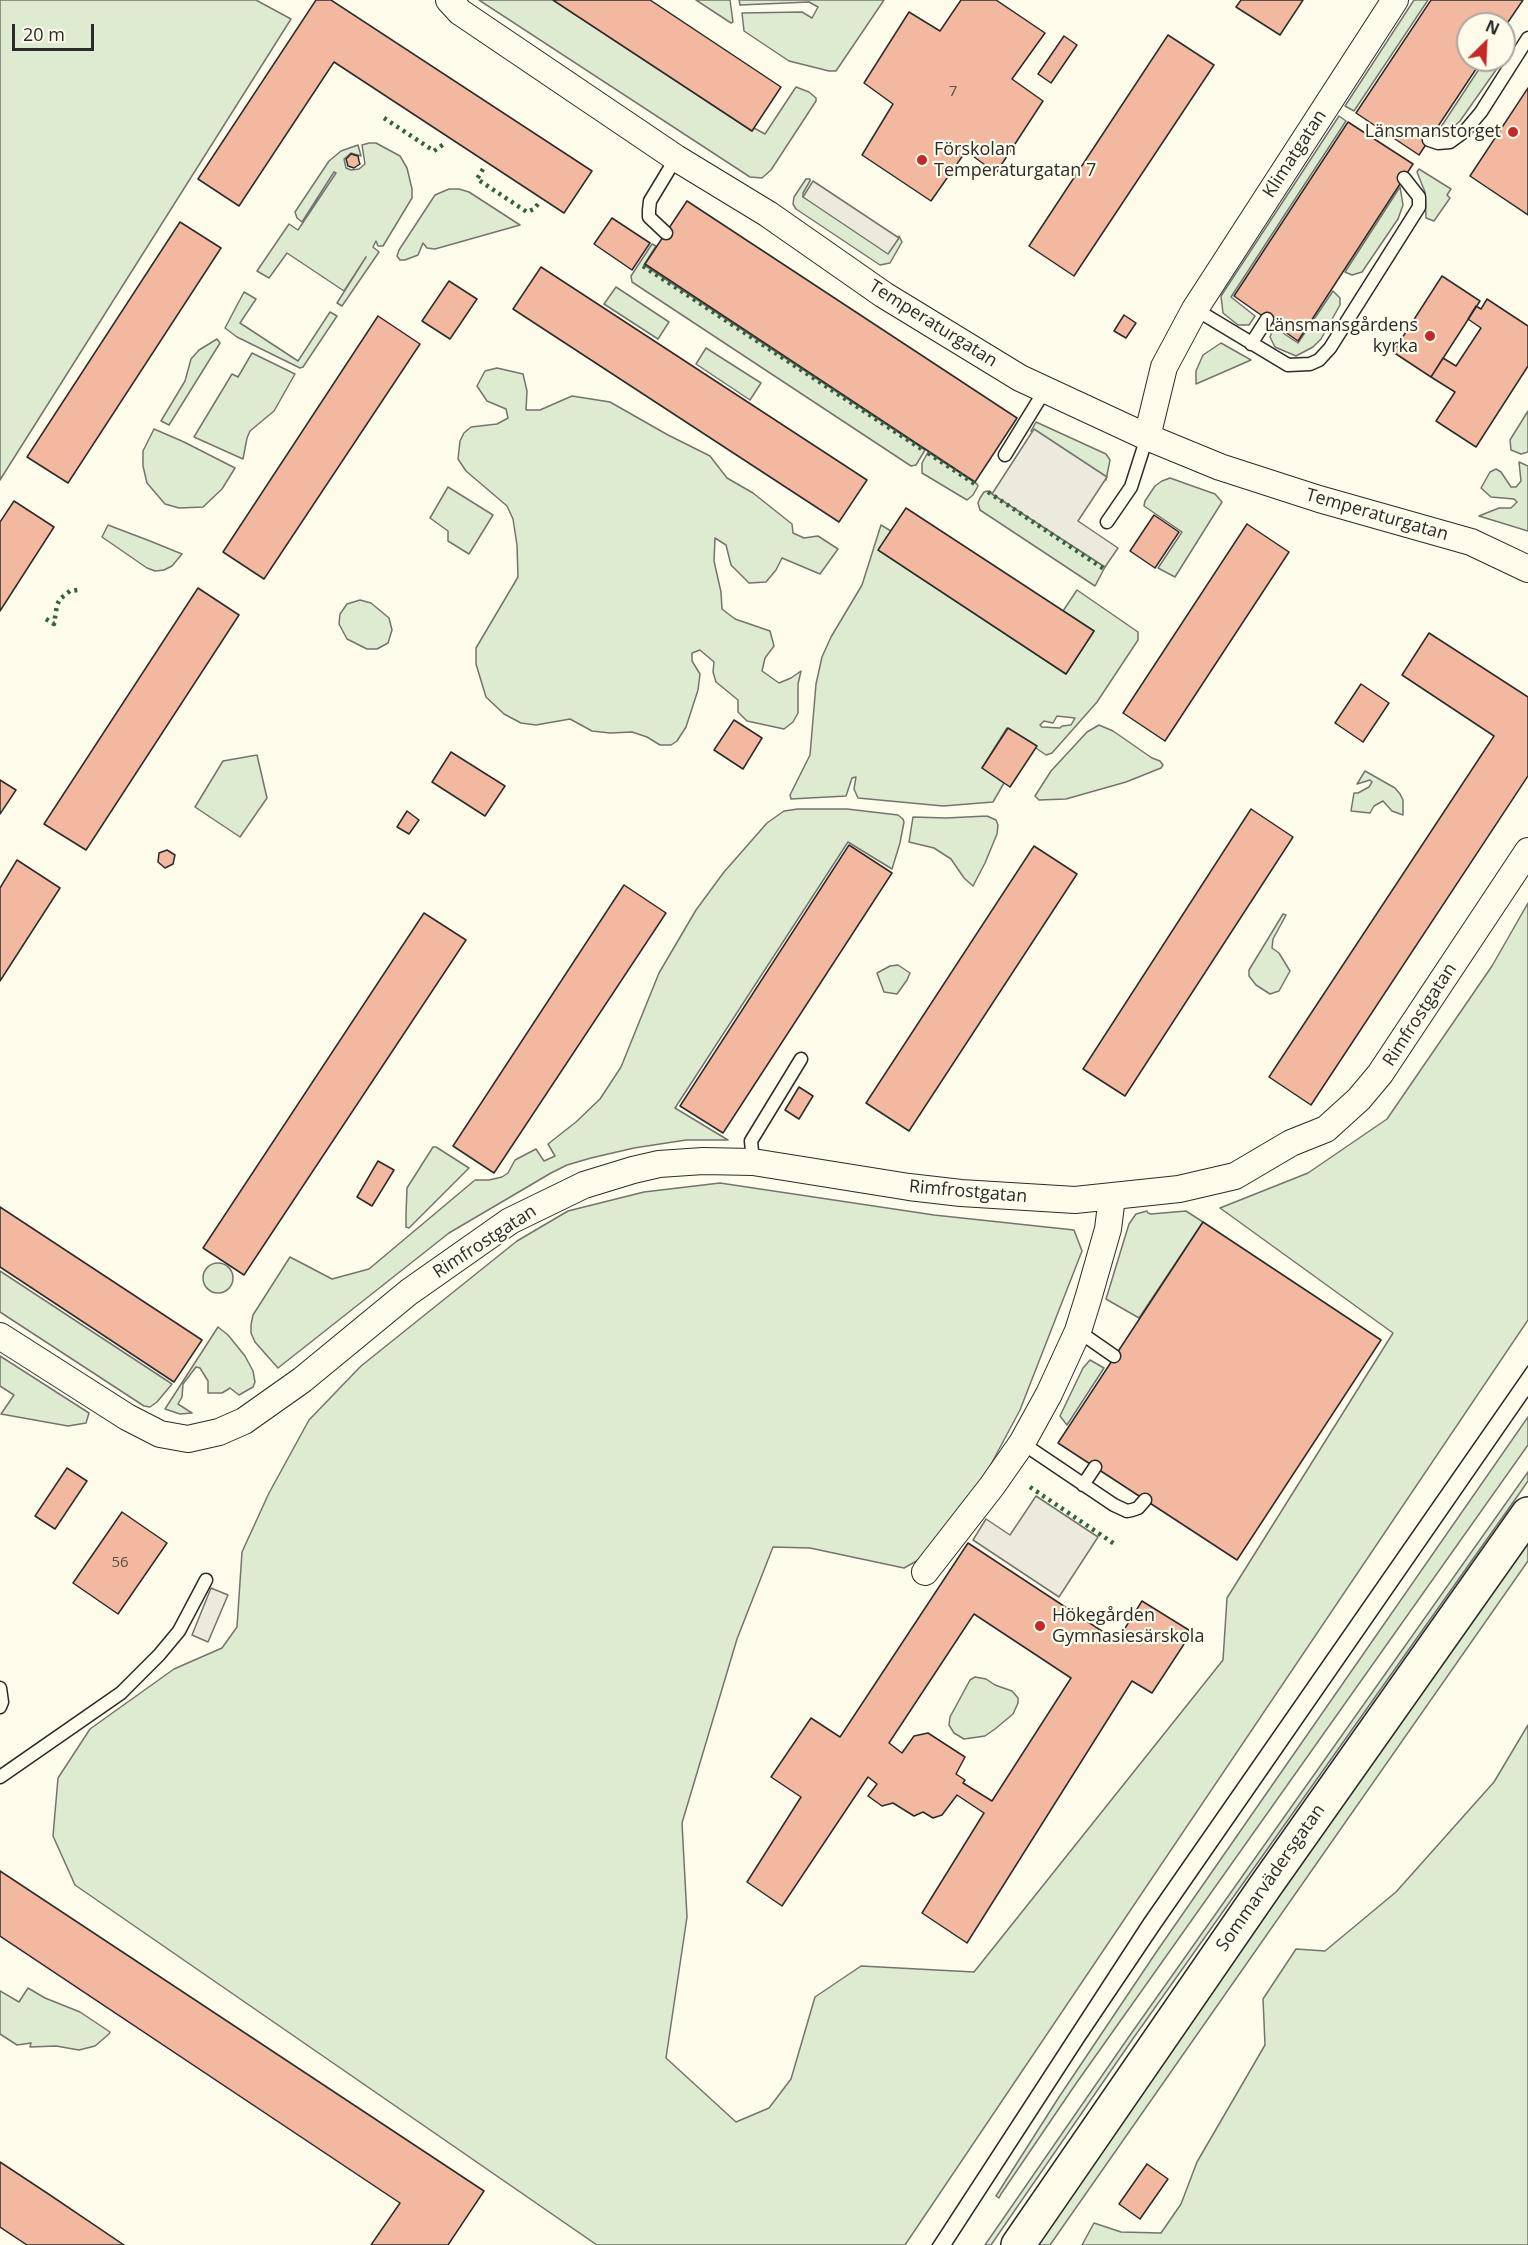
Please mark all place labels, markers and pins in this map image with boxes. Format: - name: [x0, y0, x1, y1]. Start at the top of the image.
- place label: Länsmanstorget: [1365, 121, 1501, 143]
- marker: Länsmanstorget: [1506, 125, 1520, 139]
- place label: Förskolan Temperaturgatan 7: [934, 139, 1096, 182]
- marker: Förskolan Temperaturgatan 7: [915, 153, 929, 167]
- place label: Länsmansgårdens kyrka: [1265, 315, 1418, 358]
- marker: Länsmansgårdens kyrka: [1423, 329, 1437, 343]
- place label: Hökegården Gymnasiesärskola: [1052, 1605, 1204, 1648]
- marker: Hökegården Gymnasiesärskola: [1033, 1619, 1047, 1633]

